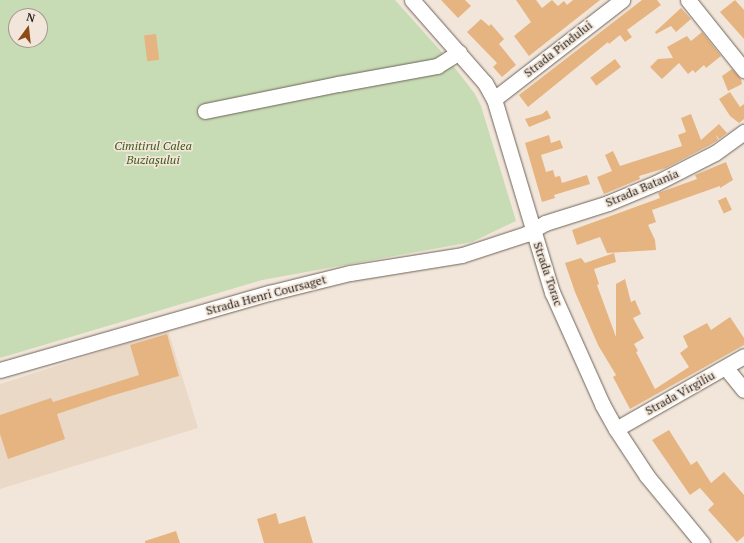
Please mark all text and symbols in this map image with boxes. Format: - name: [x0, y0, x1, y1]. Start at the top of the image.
- north arrow: [8, 8, 48, 48]
- text: N: [25, 10, 37, 25]
- street label: Strada Pindului: [521, 18, 595, 80]
- park label: Cimitirul Calea Buziașului: [114, 139, 192, 167]
- street label: Strada Batania: [603, 166, 681, 210]
- street label: Strada Torac: [530, 240, 566, 308]
- street label: Strada Henri Coursaget: [204, 272, 328, 318]
- street label: Strada Virgiliu: [643, 368, 717, 418]

